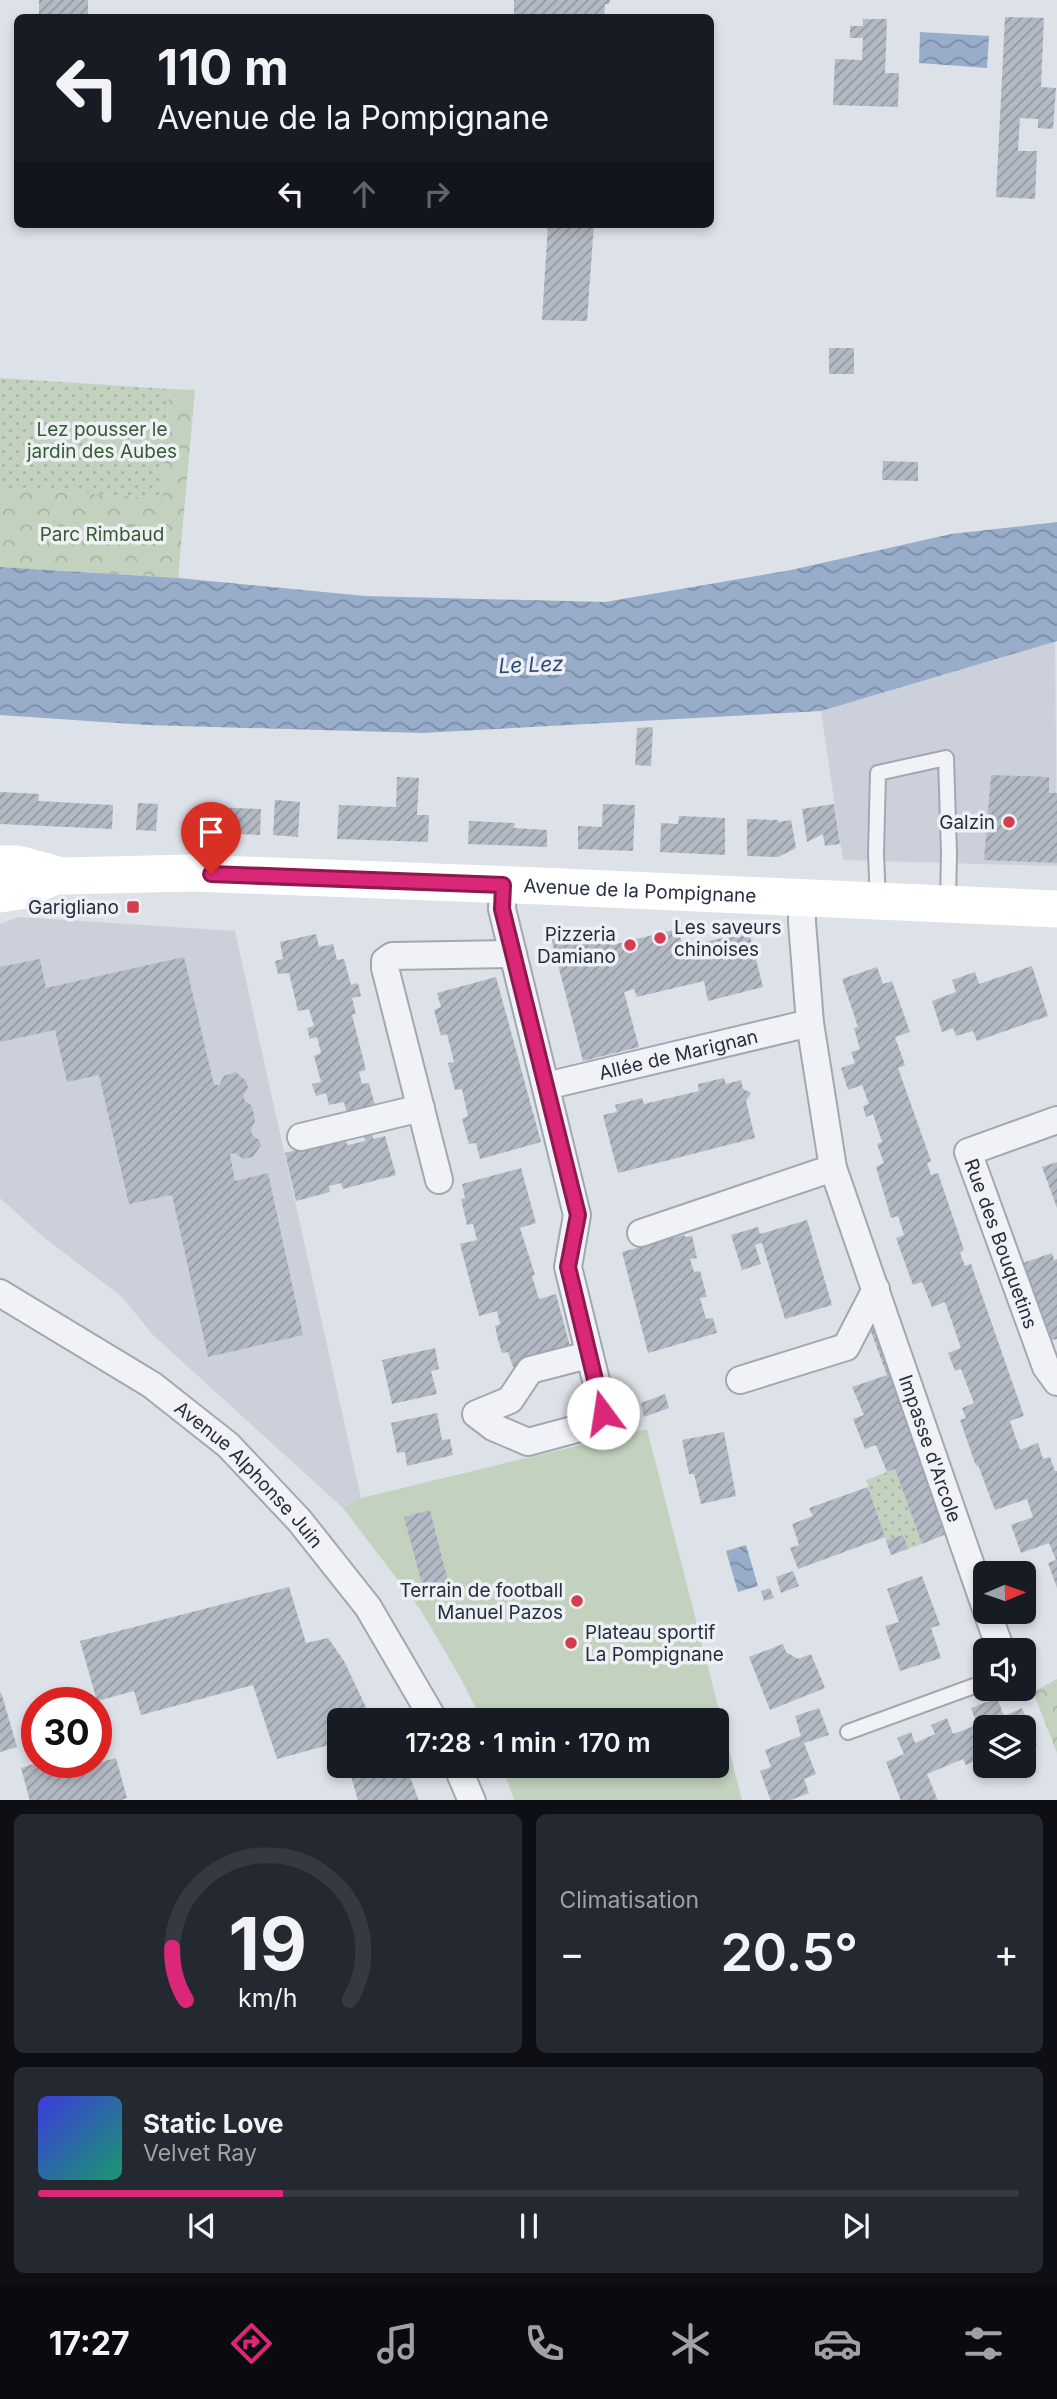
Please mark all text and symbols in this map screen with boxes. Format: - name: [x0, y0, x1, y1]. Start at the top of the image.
- text: 110 m: [157, 38, 289, 97]
- icon: left: [42, 42, 133, 133]
- text: Avenue de la Pompignane: [157, 98, 549, 137]
- icon: left: [272, 175, 310, 213]
- icon: ahead: [345, 175, 383, 213]
- icon: right: [418, 175, 456, 213]
- park label: Lez pousser le jardin des Aubes: [26, 418, 177, 463]
- park label: Parc Rimbaud: [40, 523, 164, 546]
- water label: Le Lez: [498, 651, 564, 678]
- pin: [181, 802, 241, 874]
- place label: Galzin: [939, 811, 995, 834]
- icon: arrive: [192, 813, 230, 851]
- marker: Galzin: [1001, 814, 1017, 830]
- street label: Avenue de la Pompignane: [523, 874, 757, 908]
- place label: Garigliano: [28, 896, 119, 919]
- marker: Garigliano: [125, 899, 141, 915]
- place label: Les saveurs chinoises: [674, 916, 781, 961]
- place label: Pizzeria Damiano: [537, 923, 616, 968]
- marker: Les saveurs chinoises: [652, 930, 668, 946]
- marker: Pizzeria Damiano: [622, 937, 638, 953]
- street label: Allée de Marignan: [597, 1025, 760, 1085]
- street label: Rue des Bouquetins: [959, 1156, 1042, 1332]
- street label: Impasse d'Arcole: [894, 1372, 966, 1525]
- position arrow: [566, 1376, 640, 1450]
- street label: Avenue Alphonse Juin: [170, 1396, 328, 1553]
- north arrow: [973, 1561, 1036, 1624]
- map controls: [973, 1561, 1036, 1778]
- place label: Terrain de football Manuel Pazos: [399, 1579, 563, 1624]
- marker: Terrain de football Manuel Pazos: [569, 1593, 585, 1609]
- place label: Plateau sportif La Pompignane: [585, 1621, 724, 1666]
- marker: Plateau sportif La Pompignane: [563, 1635, 579, 1651]
- button: sound: [973, 1638, 1036, 1701]
- speed limit sign: 30: [21, 1687, 112, 1778]
- button: layers: [973, 1715, 1036, 1778]
- text: 17:28 · 1 min · 170 m: [405, 1727, 651, 1758]
- text: Climatisation: [560, 1886, 699, 1914]
- text: 19: [228, 1899, 307, 1988]
- text: 20.5°: [720, 1921, 858, 1984]
- text: −: [560, 1930, 585, 1976]
- text: +: [994, 1930, 1019, 1976]
- text: km/h: [238, 1982, 297, 2012]
- text: Static Love: [143, 2108, 284, 2139]
- text: Velvet Ray: [143, 2139, 257, 2167]
- icon: previous: [183, 2207, 221, 2245]
- icon: pause: [510, 2207, 548, 2245]
- icon: next: [837, 2207, 875, 2245]
- icon: directions: [227, 2319, 276, 2368]
- icon: music: [373, 2319, 422, 2368]
- icon: phone: [520, 2319, 569, 2368]
- icon: climate: [666, 2319, 715, 2368]
- icon: car: [813, 2319, 862, 2368]
- icon: filters: [959, 2319, 1008, 2368]
- text: 17:27: [49, 2324, 130, 2363]

